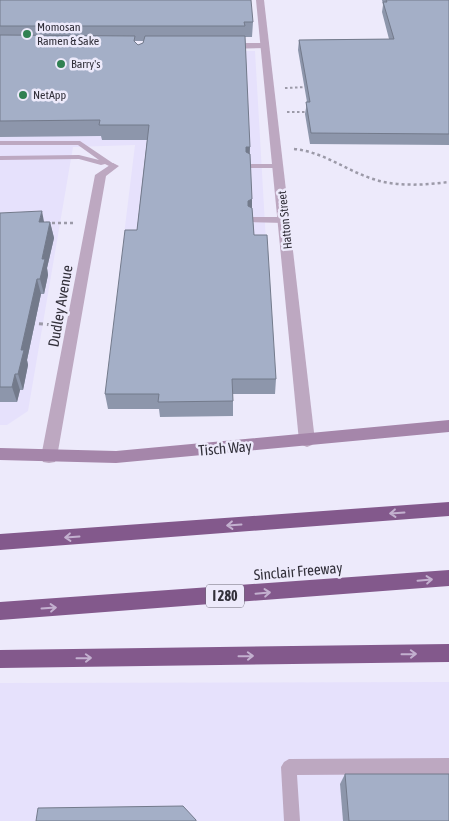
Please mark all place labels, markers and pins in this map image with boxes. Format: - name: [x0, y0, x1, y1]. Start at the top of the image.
- place label: Momosan Ramen & Sake: [37, 20, 99, 48]
- marker: Momosan Ramen & Sake: [21, 28, 33, 40]
- place label: Barry's: [71, 57, 101, 71]
- marker: Barry's: [55, 58, 67, 70]
- place label: NetApp: [33, 88, 67, 102]
- marker: NetApp: [17, 89, 29, 101]

